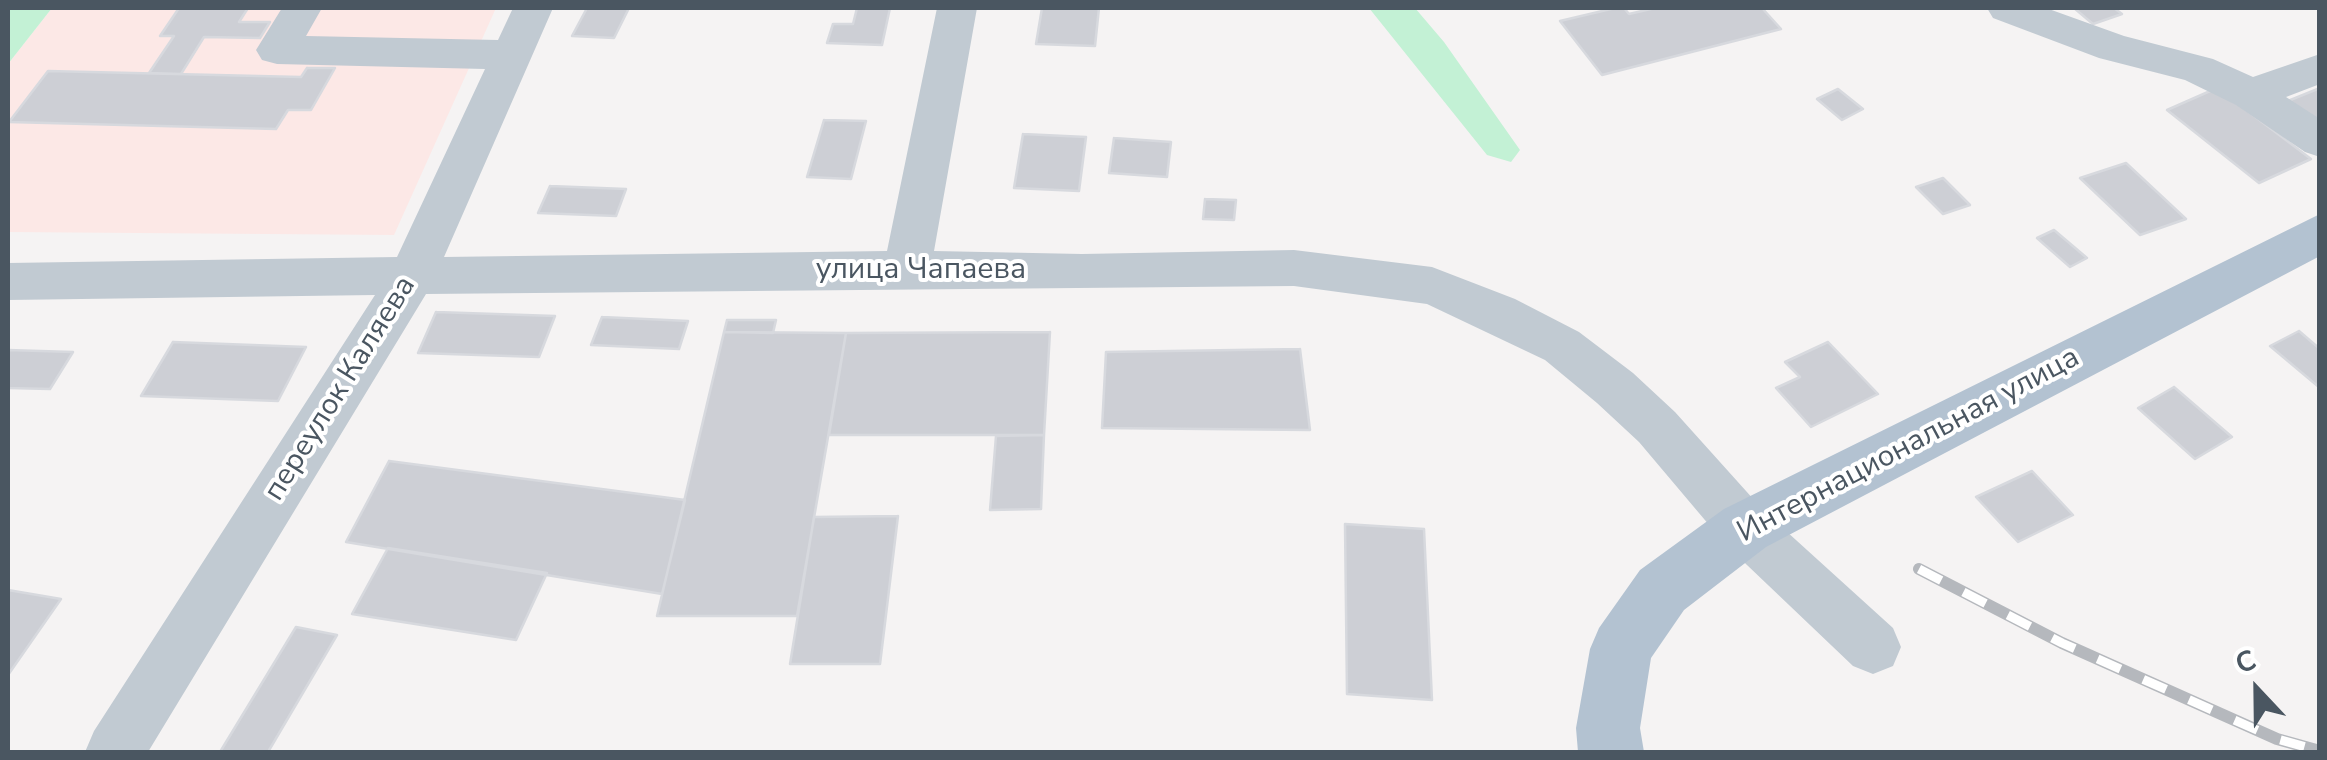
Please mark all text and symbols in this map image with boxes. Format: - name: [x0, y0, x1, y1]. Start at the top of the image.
- street label: улица Чапаева: [816, 253, 1026, 289]
- street label: переулок Каляева: [257, 270, 425, 508]
- street label: Интернациональная улица: [1732, 340, 2086, 552]
- north arrow: [2207, 640, 2307, 740]
- text: С: [2230, 641, 2262, 683]

